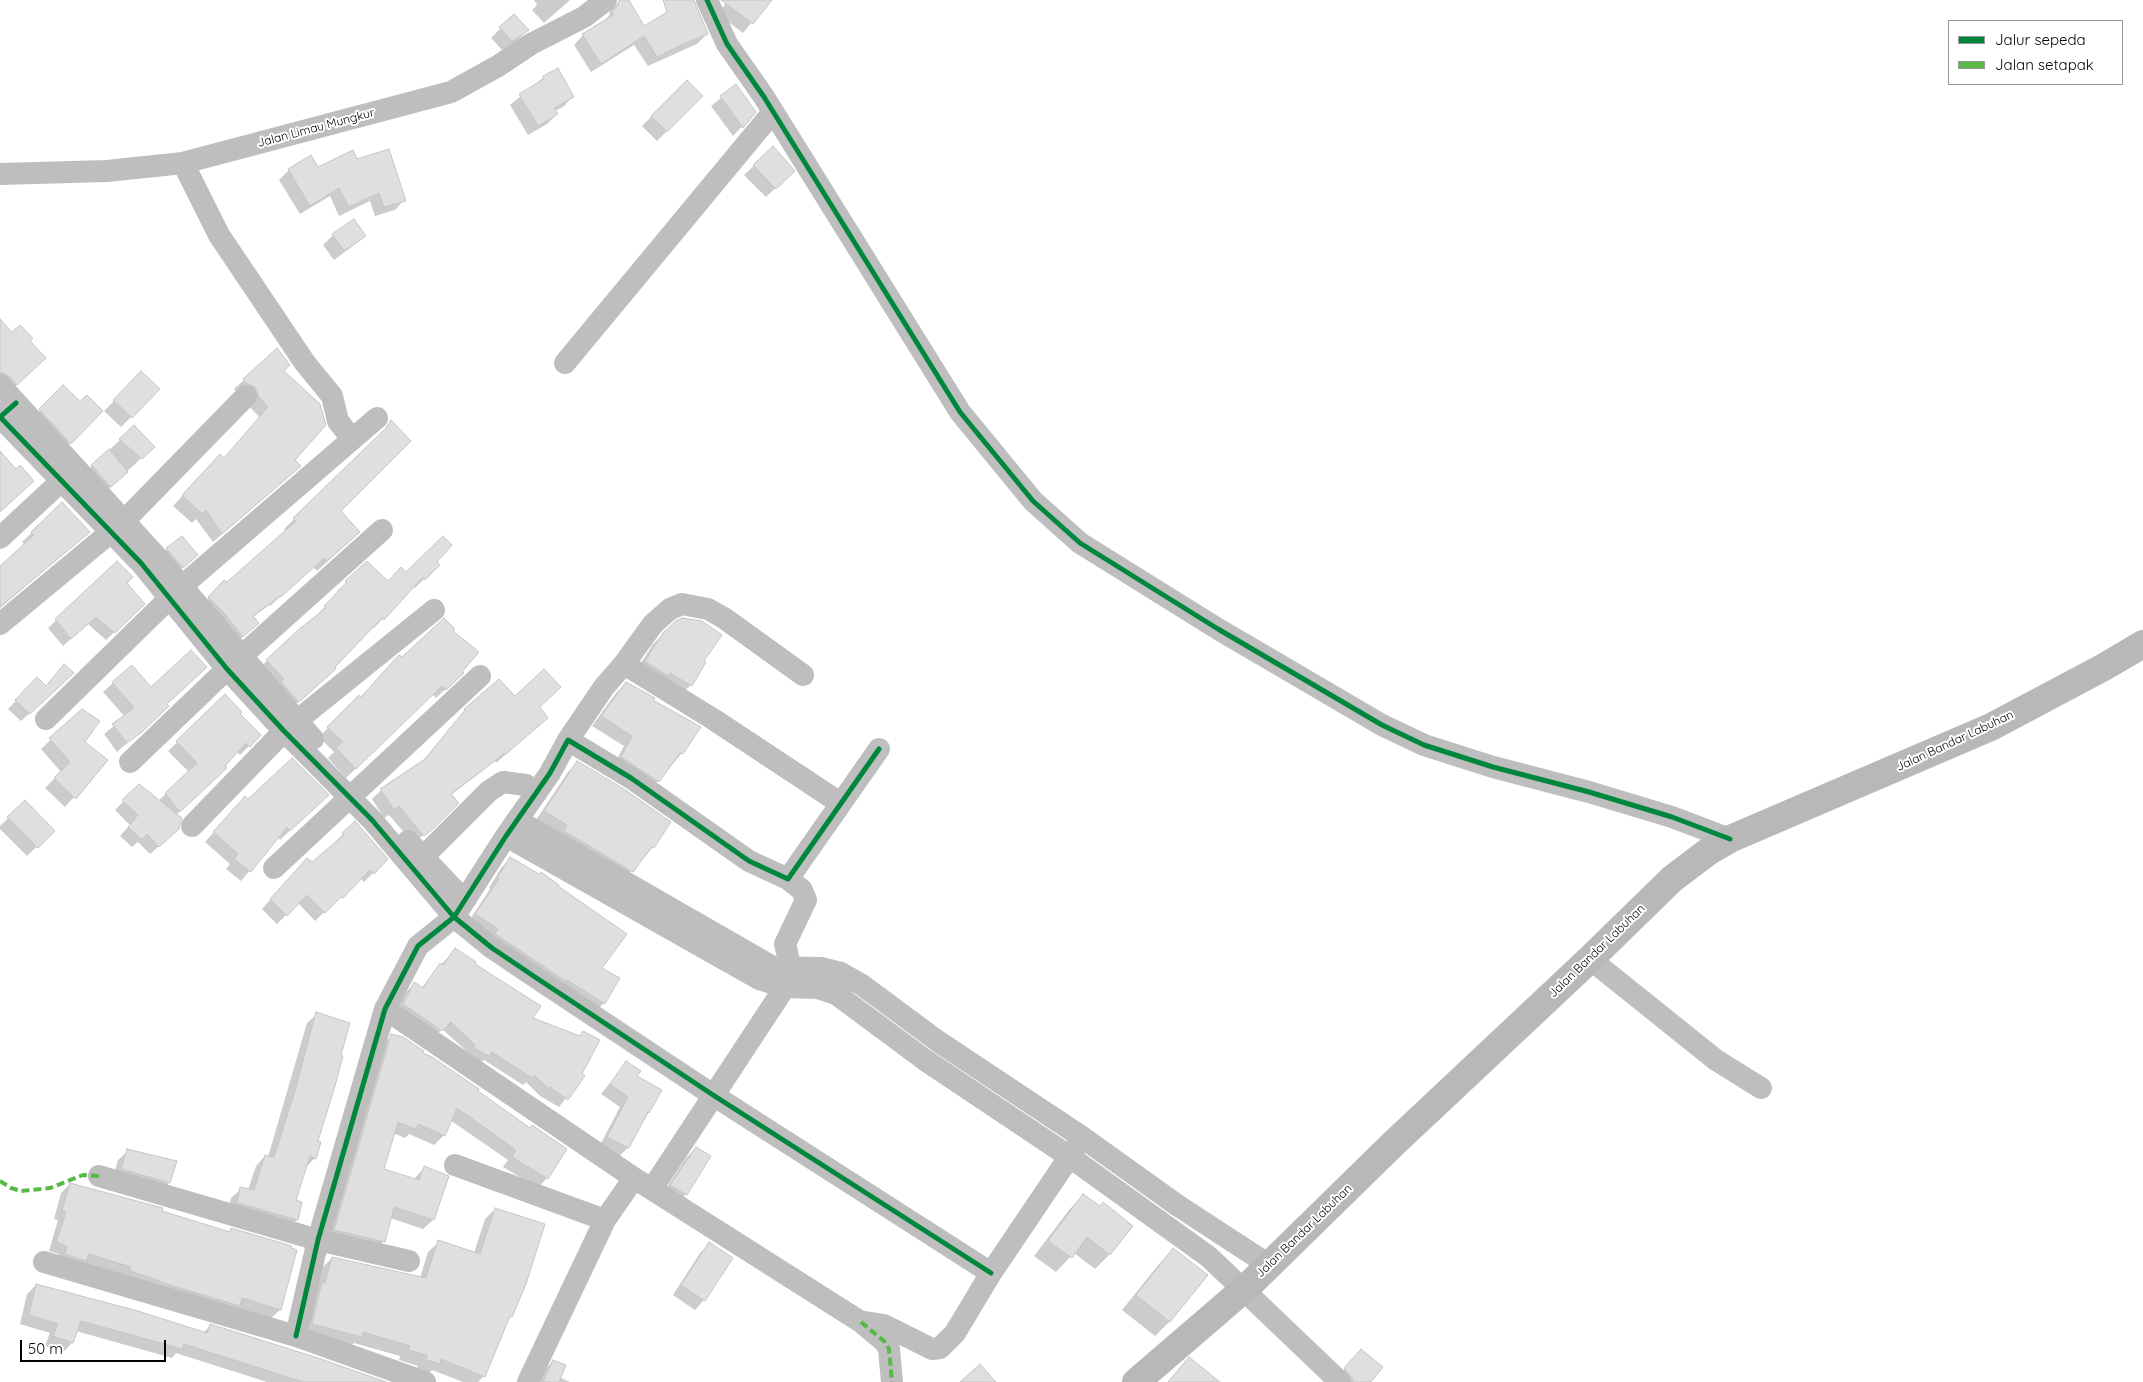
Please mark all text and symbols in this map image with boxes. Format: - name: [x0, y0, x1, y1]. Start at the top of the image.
- legend: [1948, 20, 2123, 85]
- text: Jalur sepeda: [1995, 30, 2086, 49]
- text: Jalan setapak: [1995, 55, 2094, 74]
- street label: Jalan Limau Mungkur: [256, 105, 376, 151]
- street label: Jalan Bandar Labuhan: [1894, 708, 2016, 774]
- street label: Jalan Bandar Labuhan: [1546, 901, 1648, 1001]
- street label: Jalan Bandar Labuhan: [1253, 1181, 1355, 1281]
- scale bar: [22, 1330, 169, 1362]
- text: 50 m: [28, 1339, 63, 1358]

